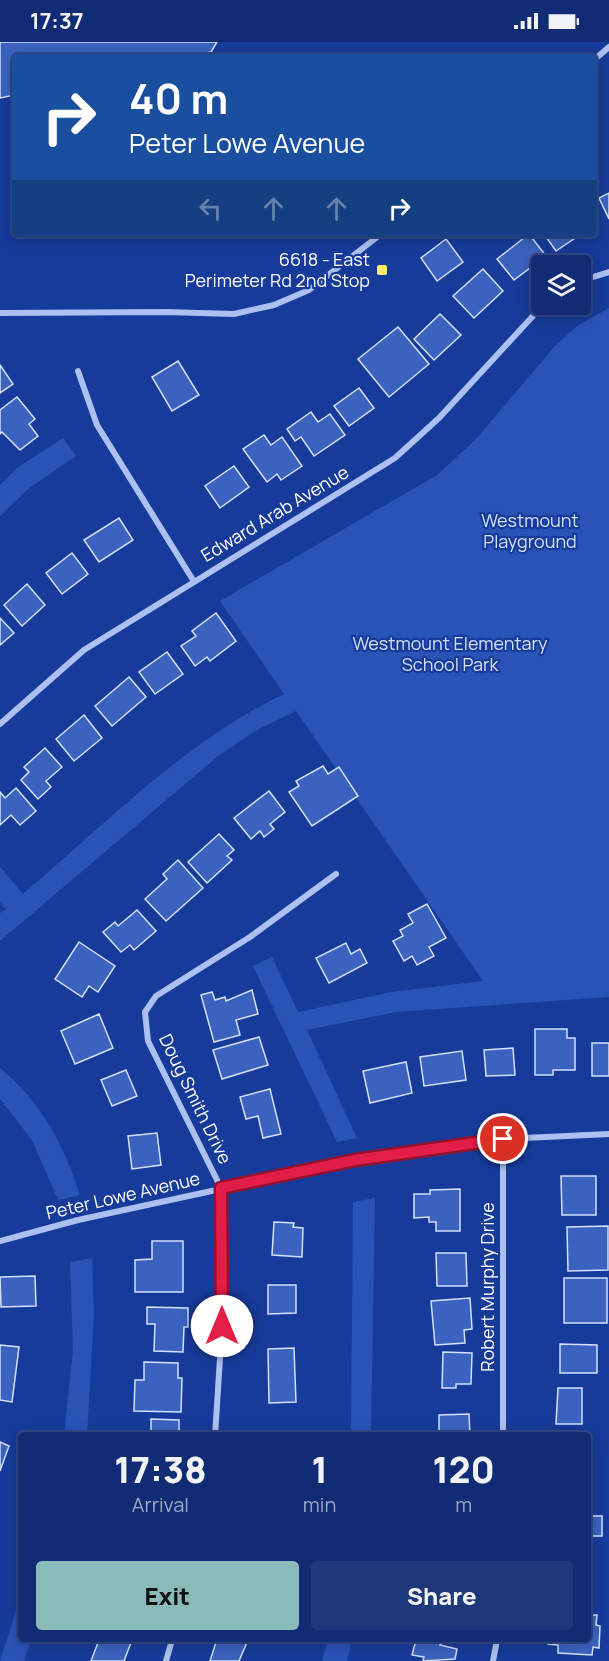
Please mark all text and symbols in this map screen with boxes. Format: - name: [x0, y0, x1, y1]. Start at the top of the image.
- text: 17:37: [30, 6, 83, 36]
- text: 40 m: [129, 69, 228, 127]
- icon: right: [30, 78, 108, 156]
- text: Peter Lowe Avenue: [129, 124, 365, 161]
- icon: left: [194, 192, 227, 225]
- icon: ahead: [257, 192, 290, 225]
- icon: ahead: [320, 192, 353, 225]
- icon: right: [383, 192, 416, 225]
- place label: 6618 - East Perimeter Rd 2nd Stop: [185, 247, 370, 292]
- map controls: [531, 255, 591, 315]
- button: layers: [531, 255, 591, 315]
- marker: 6618 - East Perimeter Rd 2nd Stop: [375, 263, 389, 277]
- street label: Edward Arab Avenue: [196, 460, 353, 567]
- park label: Westmount Playground: [481, 508, 579, 553]
- park label: Westmount Elementary School Park: [353, 631, 548, 676]
- street label: Doug Smith Drive: [154, 1030, 238, 1168]
- pin: [477, 1113, 528, 1164]
- icon: arrive: [486, 1122, 519, 1155]
- street label: Peter Lowe Avenue: [43, 1166, 202, 1224]
- street label: Robert Murphy Drive: [475, 1202, 499, 1372]
- position arrow: [190, 1294, 254, 1358]
- text: 17:38: [114, 1445, 207, 1494]
- text: 1: [311, 1445, 328, 1494]
- text: 120: [432, 1445, 495, 1494]
- text: Arrival: [132, 1491, 189, 1518]
- text: min: [303, 1491, 336, 1518]
- text: m: [455, 1491, 472, 1518]
- button: Exit: [36, 1561, 299, 1630]
- button: Share: [311, 1561, 573, 1630]

